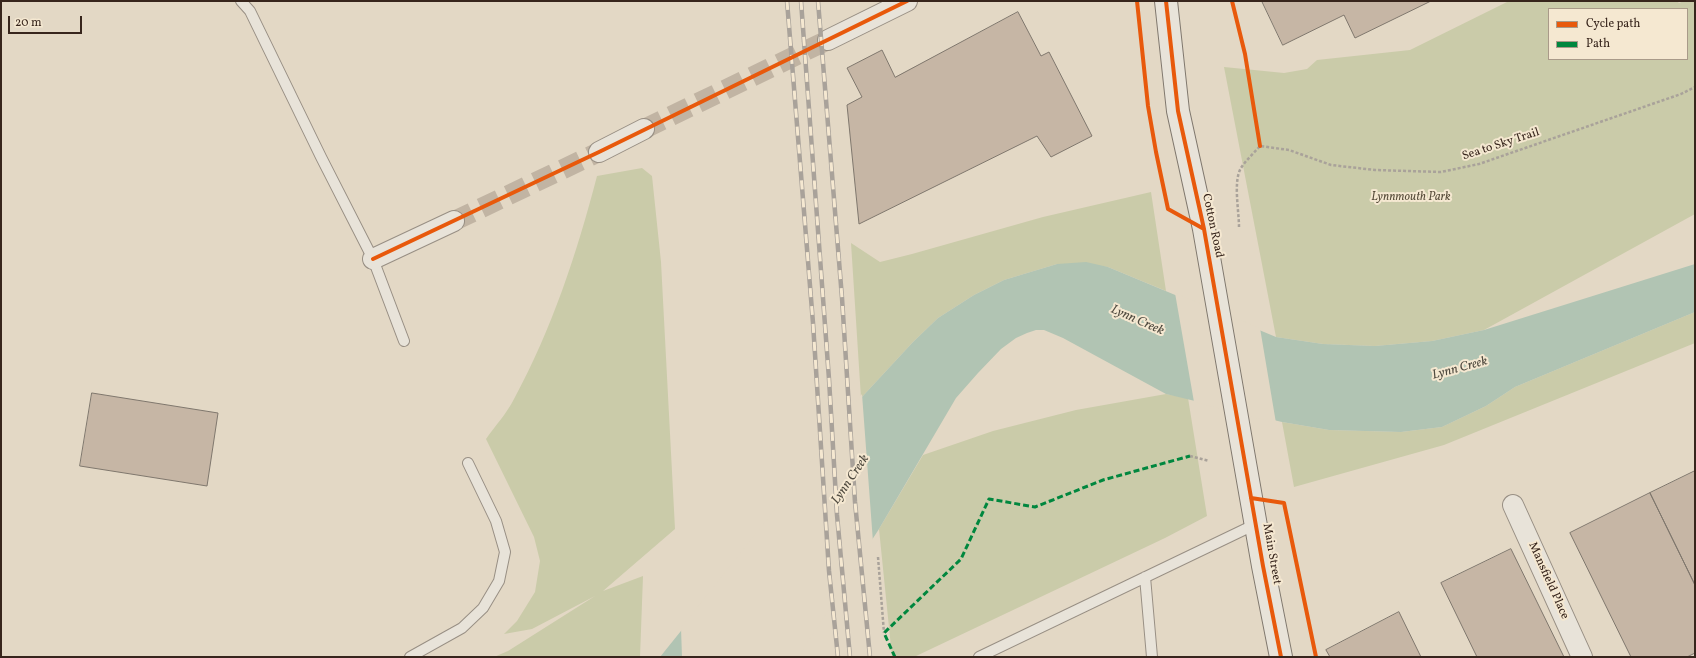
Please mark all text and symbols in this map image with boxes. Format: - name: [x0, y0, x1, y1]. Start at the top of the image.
- scale bar: [10, 8, 84, 34]
- legend: [1548, 8, 1688, 60]
- text: 20 m: [15, 15, 42, 31]
- text: Cycle path: [1586, 16, 1641, 32]
- text: Path: [1586, 36, 1610, 52]
- street label: Sea to Sky Trail: [1461, 126, 1541, 164]
- park label: Lynnmouth Park: [1371, 191, 1451, 205]
- street label: Cotton Road: [1198, 192, 1226, 260]
- water label: Lynn Creek: [1108, 302, 1166, 340]
- water label: Lynn Creek: [1431, 354, 1489, 384]
- water label: Lynn Creek: [829, 452, 873, 508]
- street label: Main Street: [1259, 522, 1283, 586]
- street label: Mansfield Place: [1525, 540, 1571, 622]

